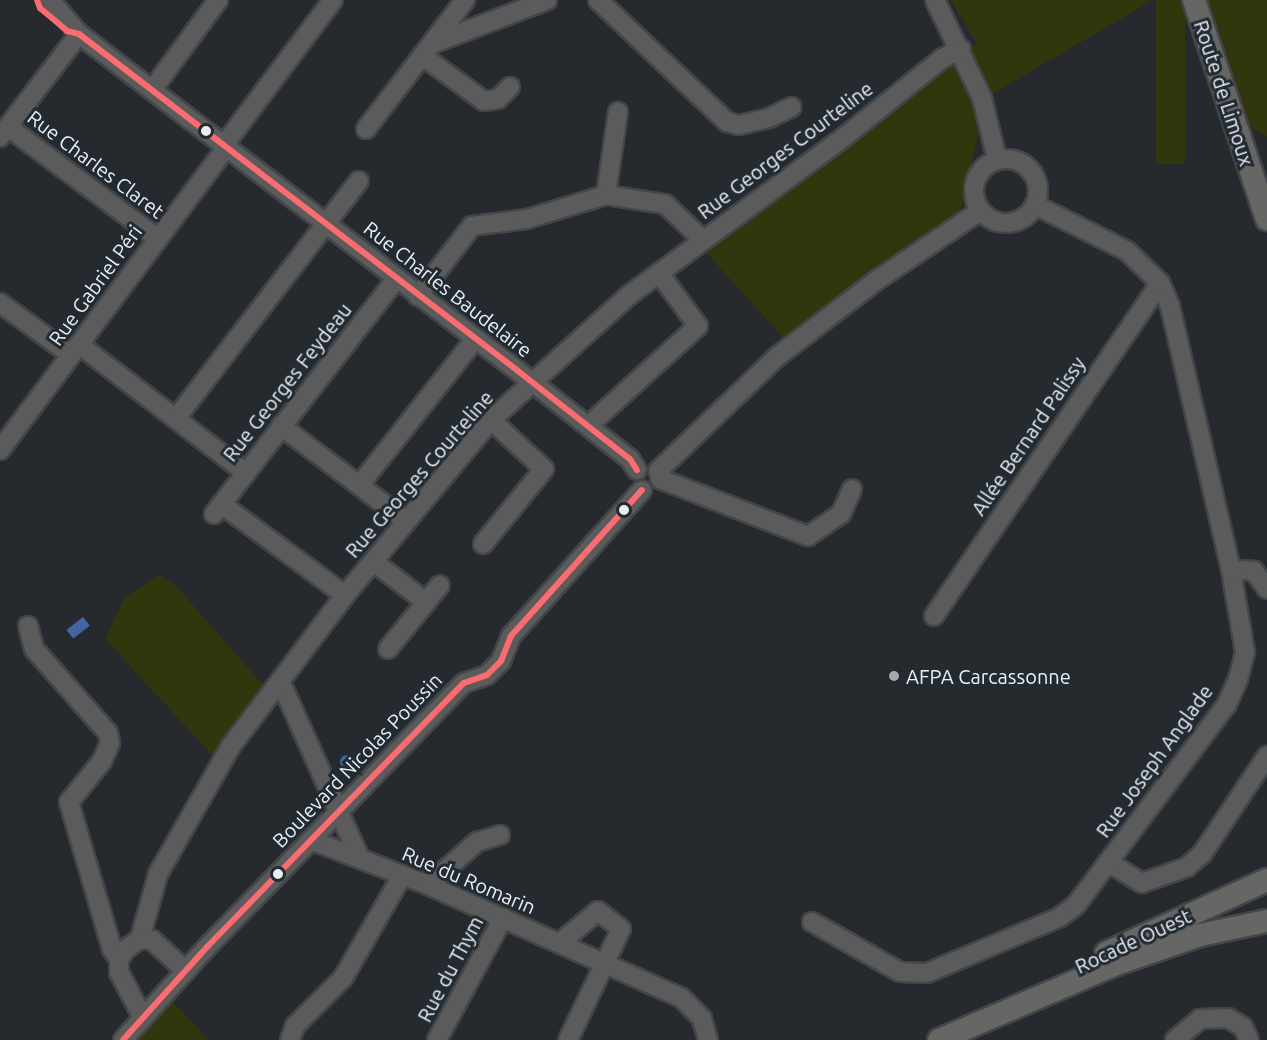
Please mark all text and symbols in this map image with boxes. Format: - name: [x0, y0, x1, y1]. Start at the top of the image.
- street label: Route de Limoux: [1189, 17, 1259, 169]
- street label: Rue Georges Courteline: [693, 76, 877, 224]
- street label: Rue Charles Claret: [23, 105, 169, 223]
- unlabelled marker: [200, 125, 212, 137]
- street label: Rue Charles Baudelaire: [359, 216, 537, 362]
- street label: Rue Gabriel Péri: [43, 220, 147, 350]
- street label: Rue Georges Feydeau: [218, 298, 356, 466]
- street label: Allée Bernard Palissy: [966, 352, 1090, 520]
- street label: Rue Georges Courteline: [340, 386, 498, 562]
- unlabelled marker: [618, 504, 630, 516]
- place label: AFPA Carcassonne: [906, 664, 1071, 688]
- street label: Boulevard Nicolas Poussin: [267, 668, 447, 852]
- marker: AFPA Carcassonne: [887, 669, 901, 683]
- street label: Rue Joseph Anglade: [1091, 680, 1217, 842]
- street label: Rue du Romarin: [399, 841, 539, 919]
- unlabelled marker: [272, 868, 284, 880]
- street label: Rocade Ouest: [1071, 904, 1195, 978]
- street label: Rue du Thym: [412, 912, 488, 1026]

